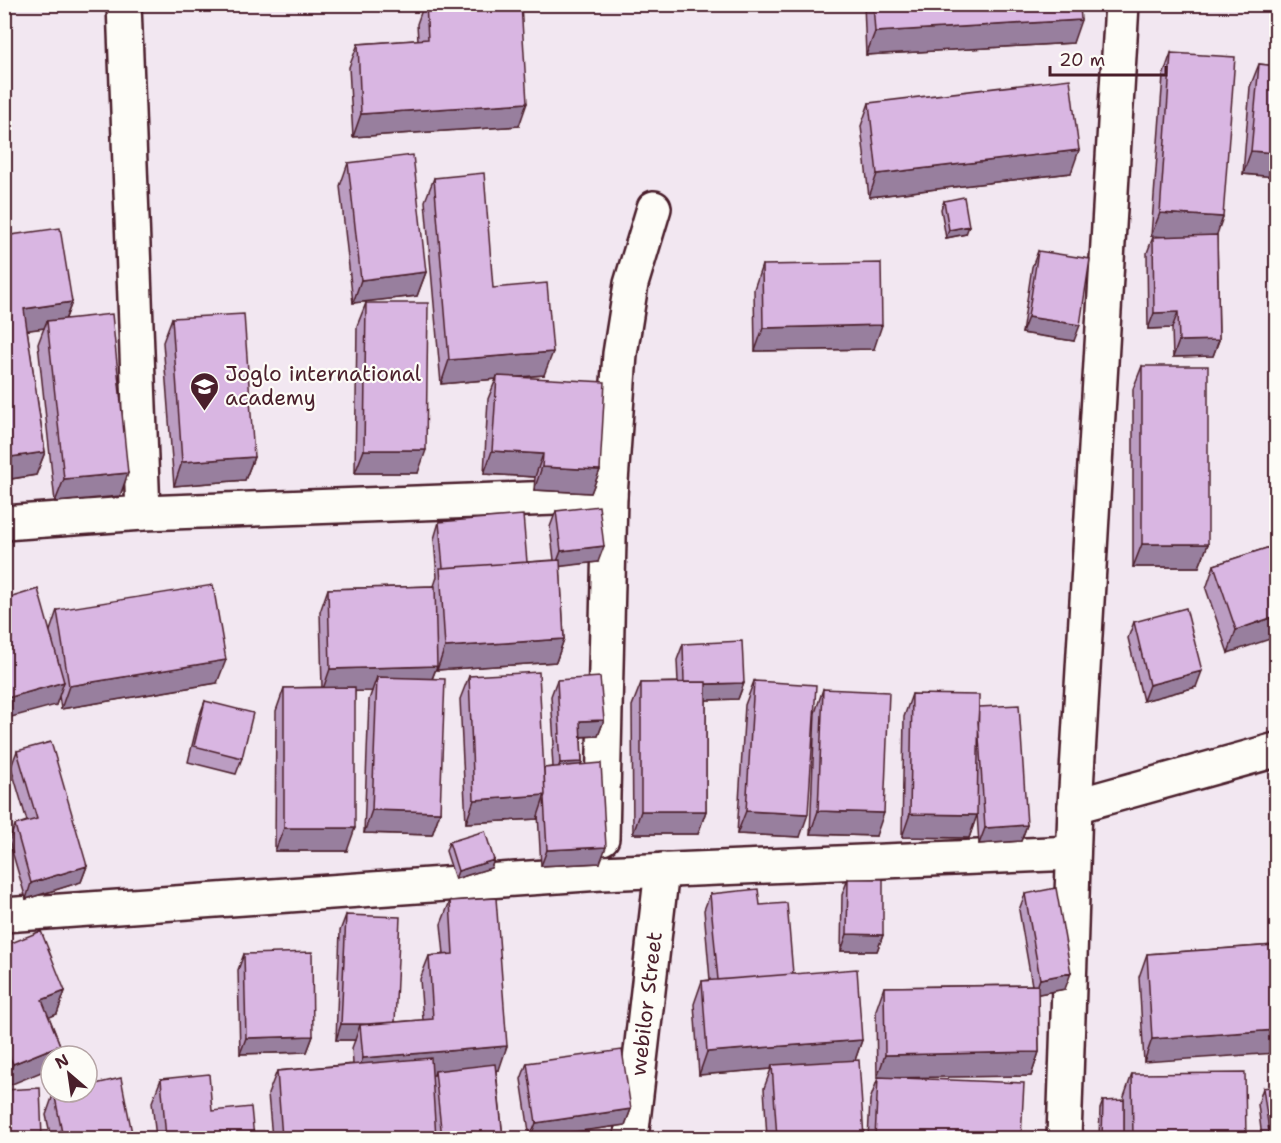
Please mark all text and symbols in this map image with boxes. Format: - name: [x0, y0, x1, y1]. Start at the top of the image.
- scale bar: [1050, 39, 1166, 77]
- text: 20 m: [1059, 48, 1105, 72]
- place label: Joglo international academy: [225, 360, 422, 412]
- school or university icon: Joglo international academy: [188, 370, 220, 412]
- street label: webilor Street: [624, 930, 669, 1078]
- north arrow: [39, 1044, 99, 1104]
- text: N: [51, 1049, 73, 1074]

